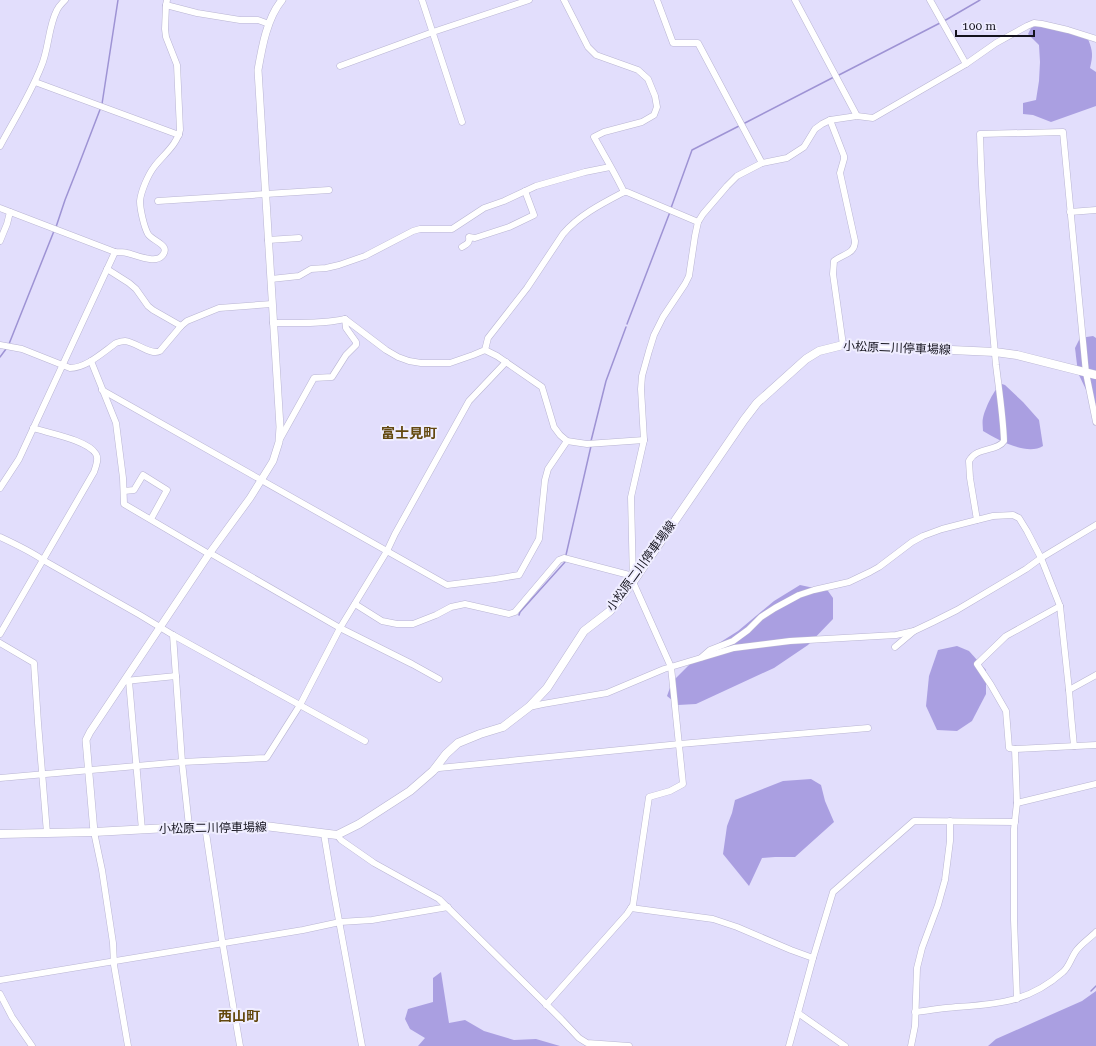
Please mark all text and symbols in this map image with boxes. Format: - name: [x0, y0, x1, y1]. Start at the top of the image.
- scale bar: [956, 12, 1034, 38]
- text: 100 m: [962, 19, 996, 33]
- street label: 小松原二川停車場線: [843, 339, 951, 357]
- district label: 富士見町: [381, 425, 437, 441]
- street label: 小松原二川停車場線: [604, 518, 678, 614]
- street label: 小松原二川停車場線: [159, 820, 267, 836]
- district label: 西山町: [218, 1008, 260, 1024]

